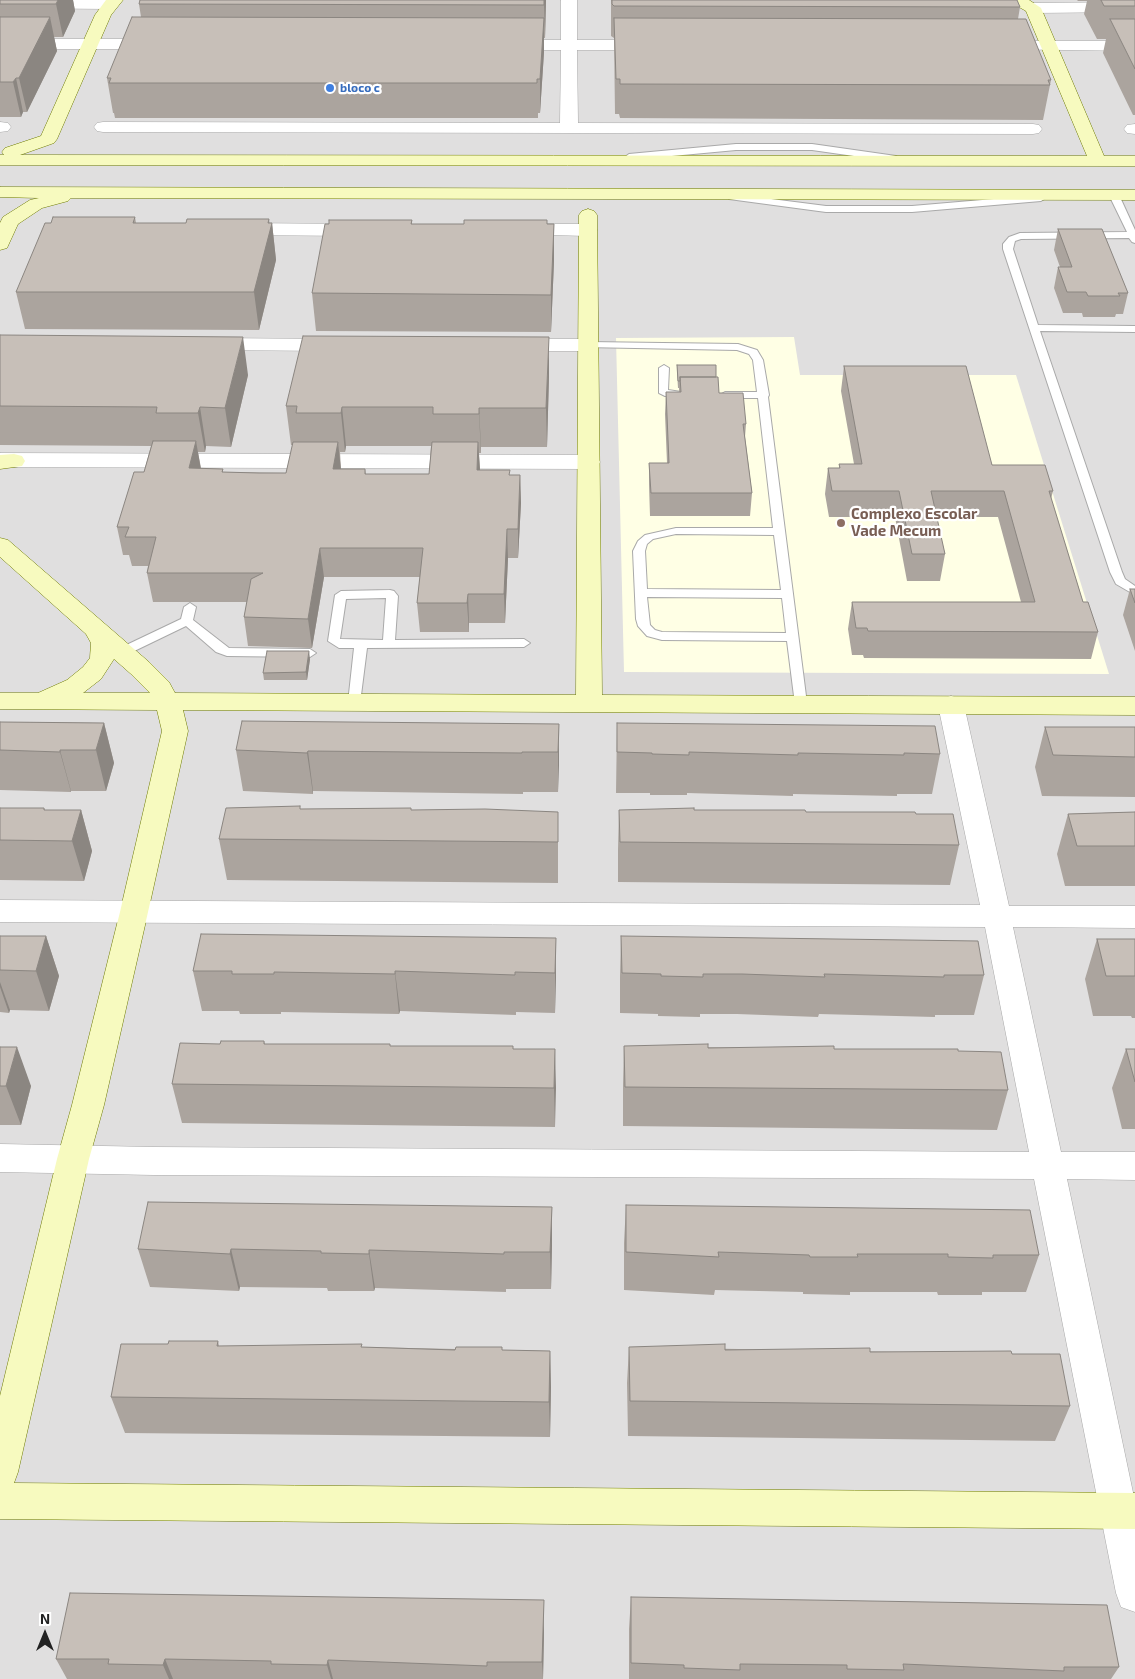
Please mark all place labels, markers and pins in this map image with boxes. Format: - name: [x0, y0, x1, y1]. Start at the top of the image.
- place label: bloco c: [340, 81, 380, 95]
- marker: bloco c: [324, 82, 336, 94]
- place label: Complexo Escolar Vade Mecum: [851, 505, 978, 540]
- marker: Complexo Escolar Vade Mecum: [835, 517, 847, 529]

